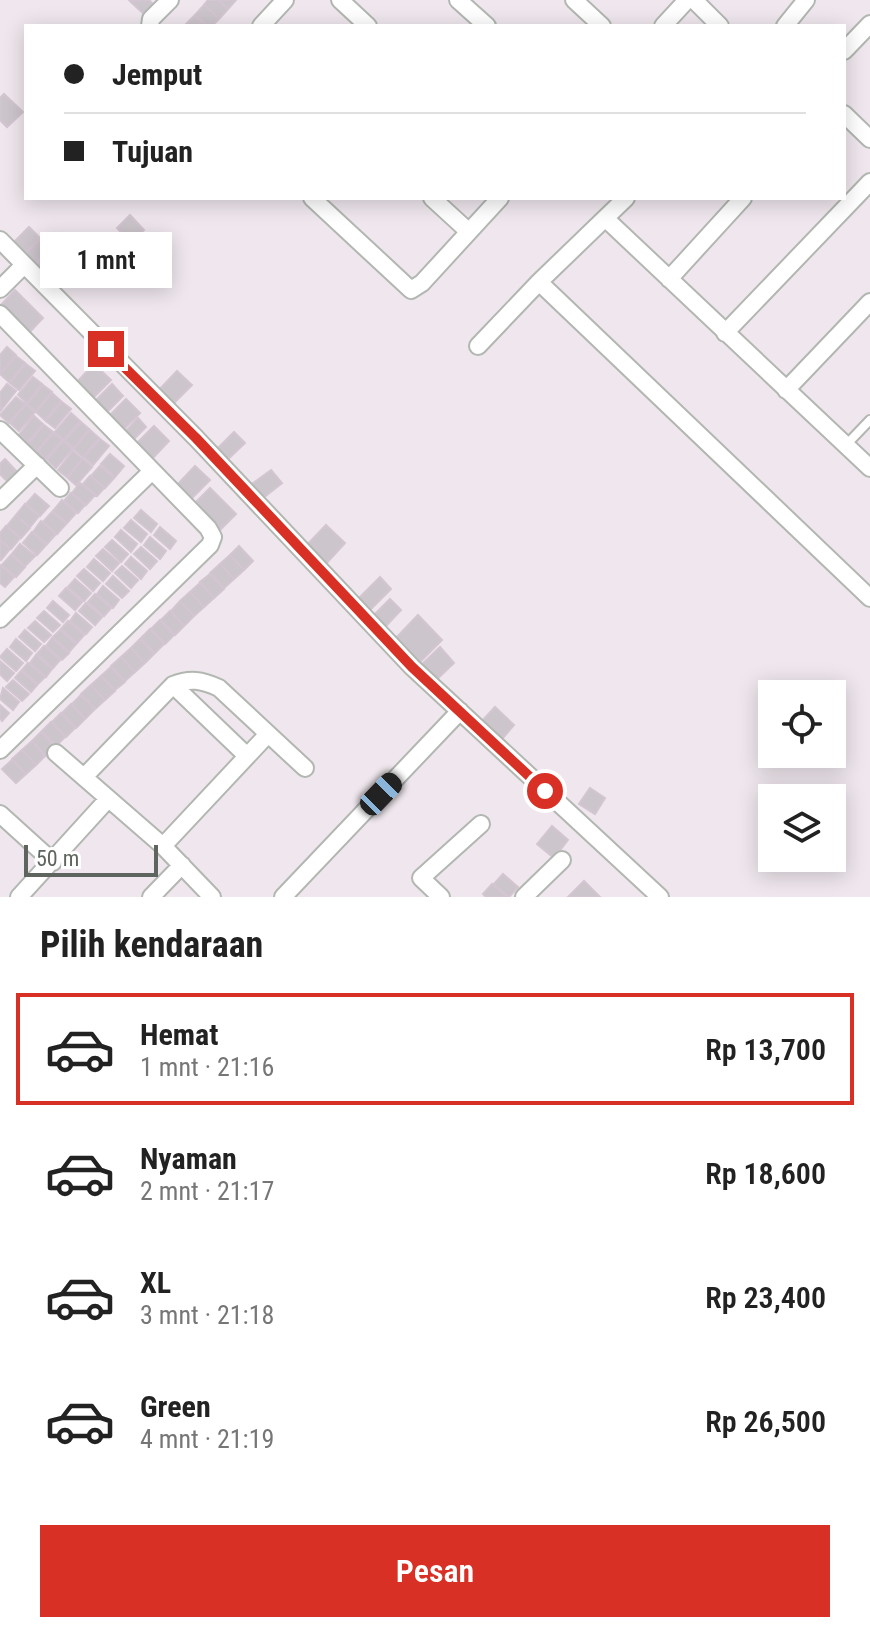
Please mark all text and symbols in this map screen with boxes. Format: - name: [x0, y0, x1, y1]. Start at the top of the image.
- text: Jemput: [112, 57, 202, 92]
- text: Tujuan: [112, 134, 193, 169]
- callout: 1 mnt: [40, 233, 172, 289]
- text: 1 mnt: [76, 245, 136, 275]
- route end: [88, 331, 124, 367]
- map controls: [758, 680, 846, 872]
- button: locate: [758, 680, 846, 768]
- car: [356, 768, 406, 820]
- route start: [527, 773, 563, 809]
- button: layers: [758, 784, 846, 872]
- scale bar: [24, 841, 158, 877]
- text: 50 m: [36, 846, 79, 871]
- text: Pilih kendaraan: [40, 924, 263, 966]
- icon: car: [44, 1013, 116, 1085]
- text: Hemat: [140, 1017, 218, 1052]
- text: Rp 13,700: [705, 1032, 826, 1067]
- text: 1 mnt · 21:16: [140, 1052, 274, 1082]
- icon: car: [44, 1137, 116, 1209]
- text: Nyaman: [140, 1141, 237, 1176]
- text: Rp 18,600: [705, 1156, 826, 1191]
- text: 2 mnt · 21:17: [140, 1176, 274, 1206]
- icon: car: [44, 1261, 116, 1333]
- text: XL: [140, 1265, 171, 1300]
- text: Rp 23,400: [705, 1280, 826, 1315]
- text: 3 mnt · 21:18: [140, 1300, 274, 1330]
- icon: car: [44, 1385, 116, 1457]
- text: Green: [140, 1389, 211, 1424]
- text: Rp 26,500: [705, 1404, 826, 1439]
- text: 4 mnt · 21:19: [140, 1424, 274, 1454]
- button: Pesan: [40, 1525, 830, 1617]

